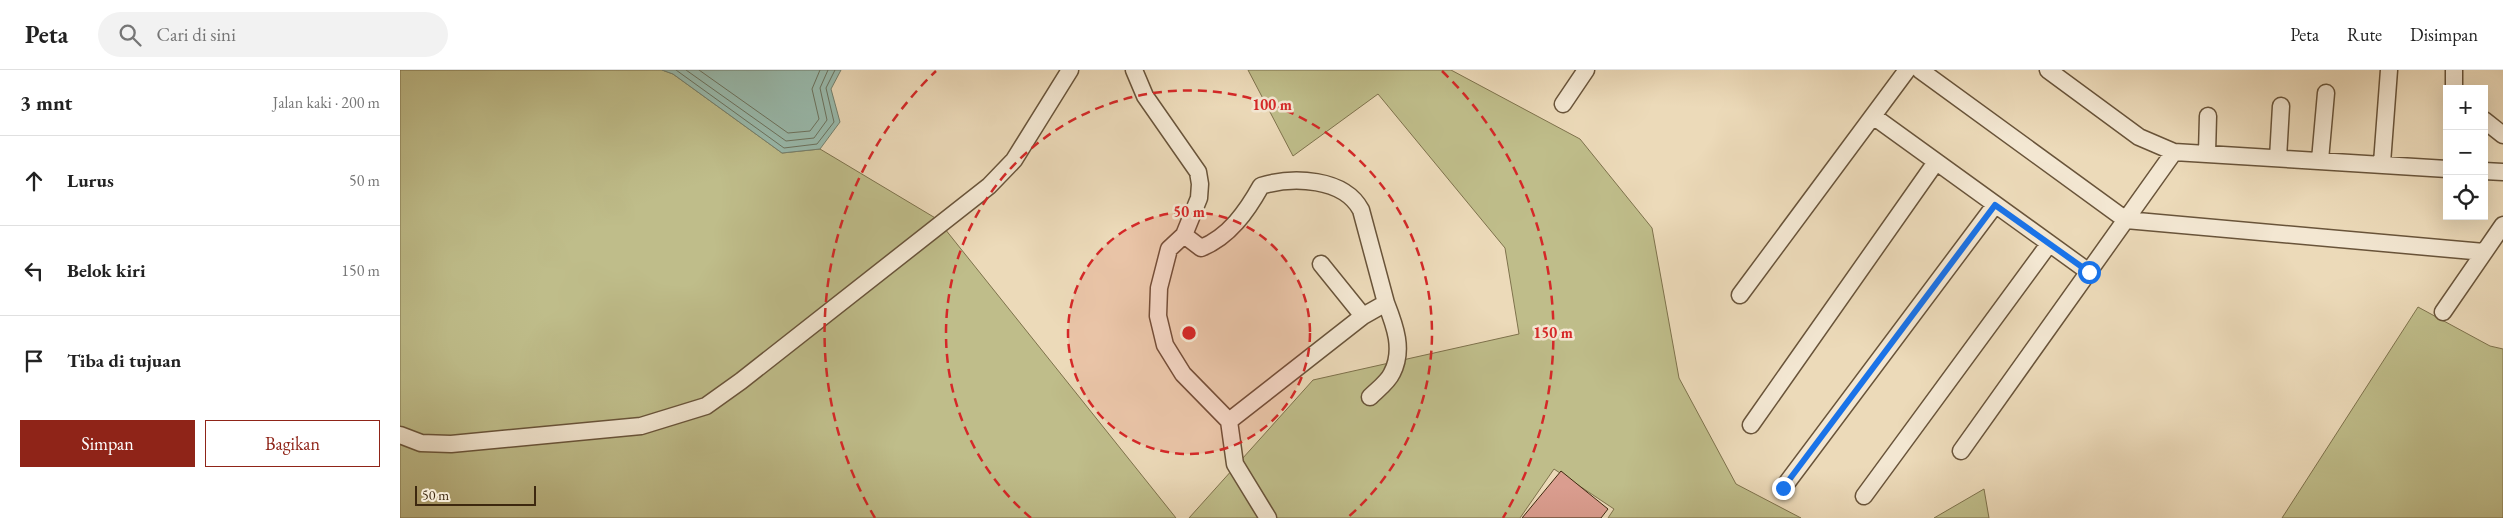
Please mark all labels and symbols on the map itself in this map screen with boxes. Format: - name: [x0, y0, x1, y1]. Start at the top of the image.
- text: 100 m: [1252, 95, 1292, 114]
- text: 50 m: [1173, 202, 1205, 221]
- route start: [2078, 261, 2101, 284]
- text: 150 m: [1533, 323, 1573, 342]
- centre of rings: [1180, 324, 1198, 342]
- route end: [1772, 477, 1795, 500]
- scale bar: [415, 483, 536, 506]

